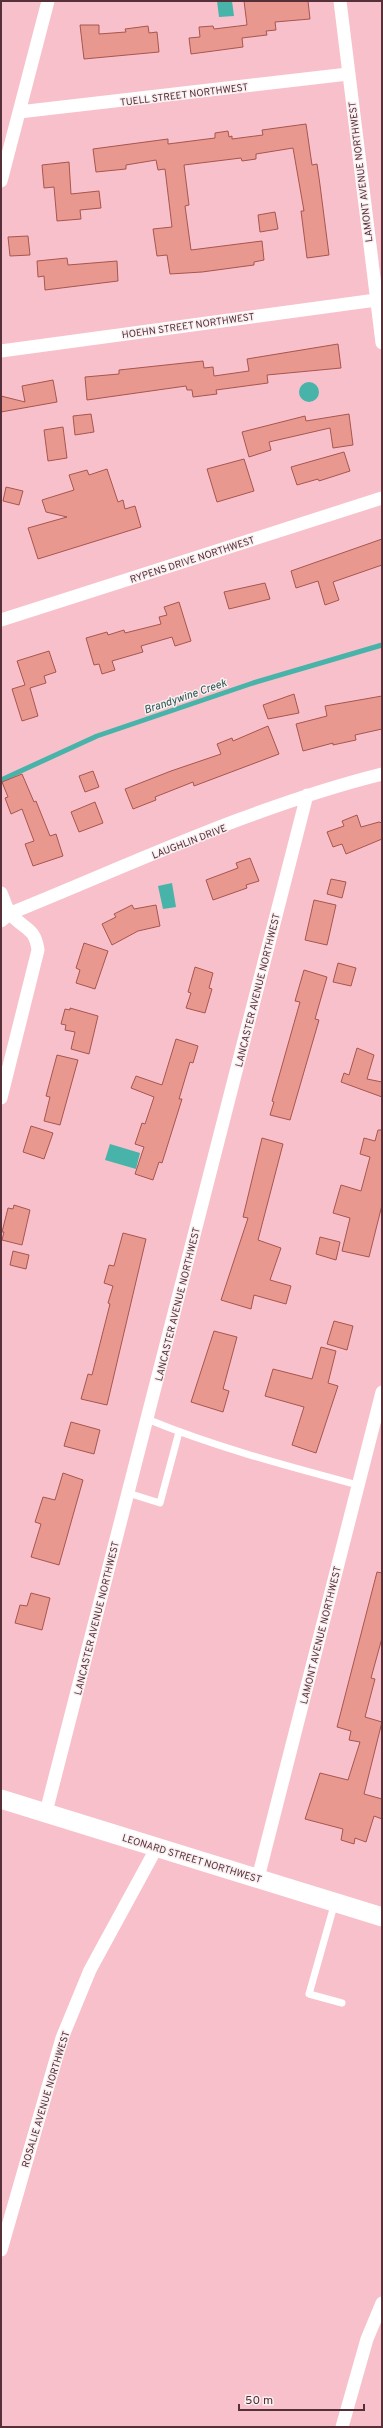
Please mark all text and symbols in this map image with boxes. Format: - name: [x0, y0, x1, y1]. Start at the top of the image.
- street label: TUELL STREET NORTHWEST: [119, 81, 249, 110]
- street label: LAMONT AVENUE NORTHWEST: [346, 101, 377, 243]
- street label: HOEHN STREET NORTHWEST: [121, 311, 255, 342]
- street label: RYPENS DRIVE NORTHWEST: [128, 534, 257, 587]
- water label: Brandywine Creek: [142, 676, 229, 718]
- street label: LAUGHLIN DRIVE: [150, 822, 229, 863]
- street label: LANCASTER AVENUE NORTHWEST: [233, 912, 284, 1069]
- street label: LANCASTER AVENUE NORTHWEST: [153, 1226, 204, 1383]
- street label: LANCASTER AVENUE NORTHWEST: [72, 1540, 123, 1697]
- street label: LAMONT AVENUE NORTHWEST: [298, 1565, 345, 1706]
- street label: LEONARD STREET NORTHWEST: [120, 1832, 263, 1887]
- street label: ROSALIE AVENUE NORTHWEST: [19, 2029, 73, 2169]
- scale bar: [239, 2386, 364, 2412]
- text: 50 m: [245, 2393, 273, 2409]

